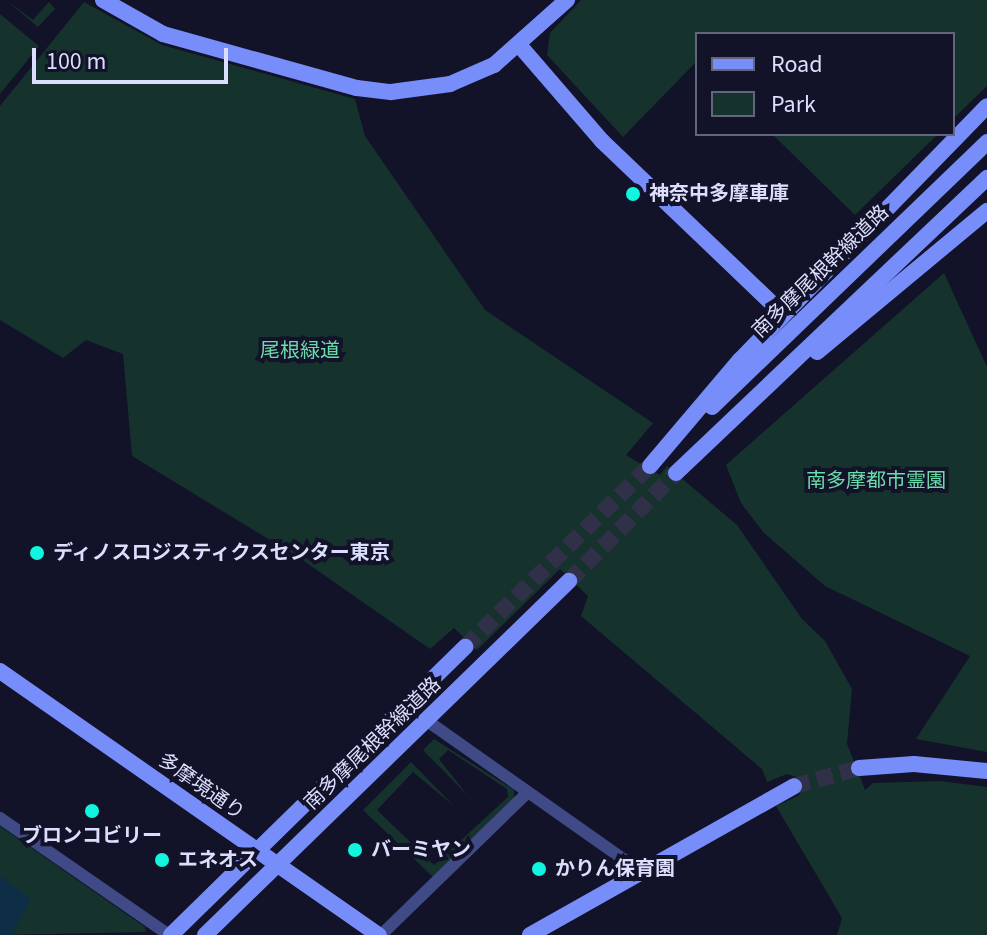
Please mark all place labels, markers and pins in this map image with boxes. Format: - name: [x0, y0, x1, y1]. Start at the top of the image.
- place label: 神奈中多摩車庫: [649, 182, 789, 206]
- marker: 神奈中多摩車庫: [624, 185, 642, 203]
- place label: ディノスロジスティクスセンター東京: [53, 541, 393, 565]
- marker: ディノスロジスティクスセンター東京: [28, 544, 46, 562]
- marker: ブロンコビリー: [83, 802, 101, 820]
- place label: ブロンコビリー: [22, 824, 162, 848]
- place label: バーミヤン: [371, 838, 471, 862]
- marker: バーミヤン: [346, 841, 364, 859]
- place label: エネオス: [178, 848, 258, 872]
- marker: エネオス: [153, 851, 171, 869]
- place label: かりん保育園: [555, 857, 675, 881]
- marker: かりん保育園: [530, 860, 548, 878]

